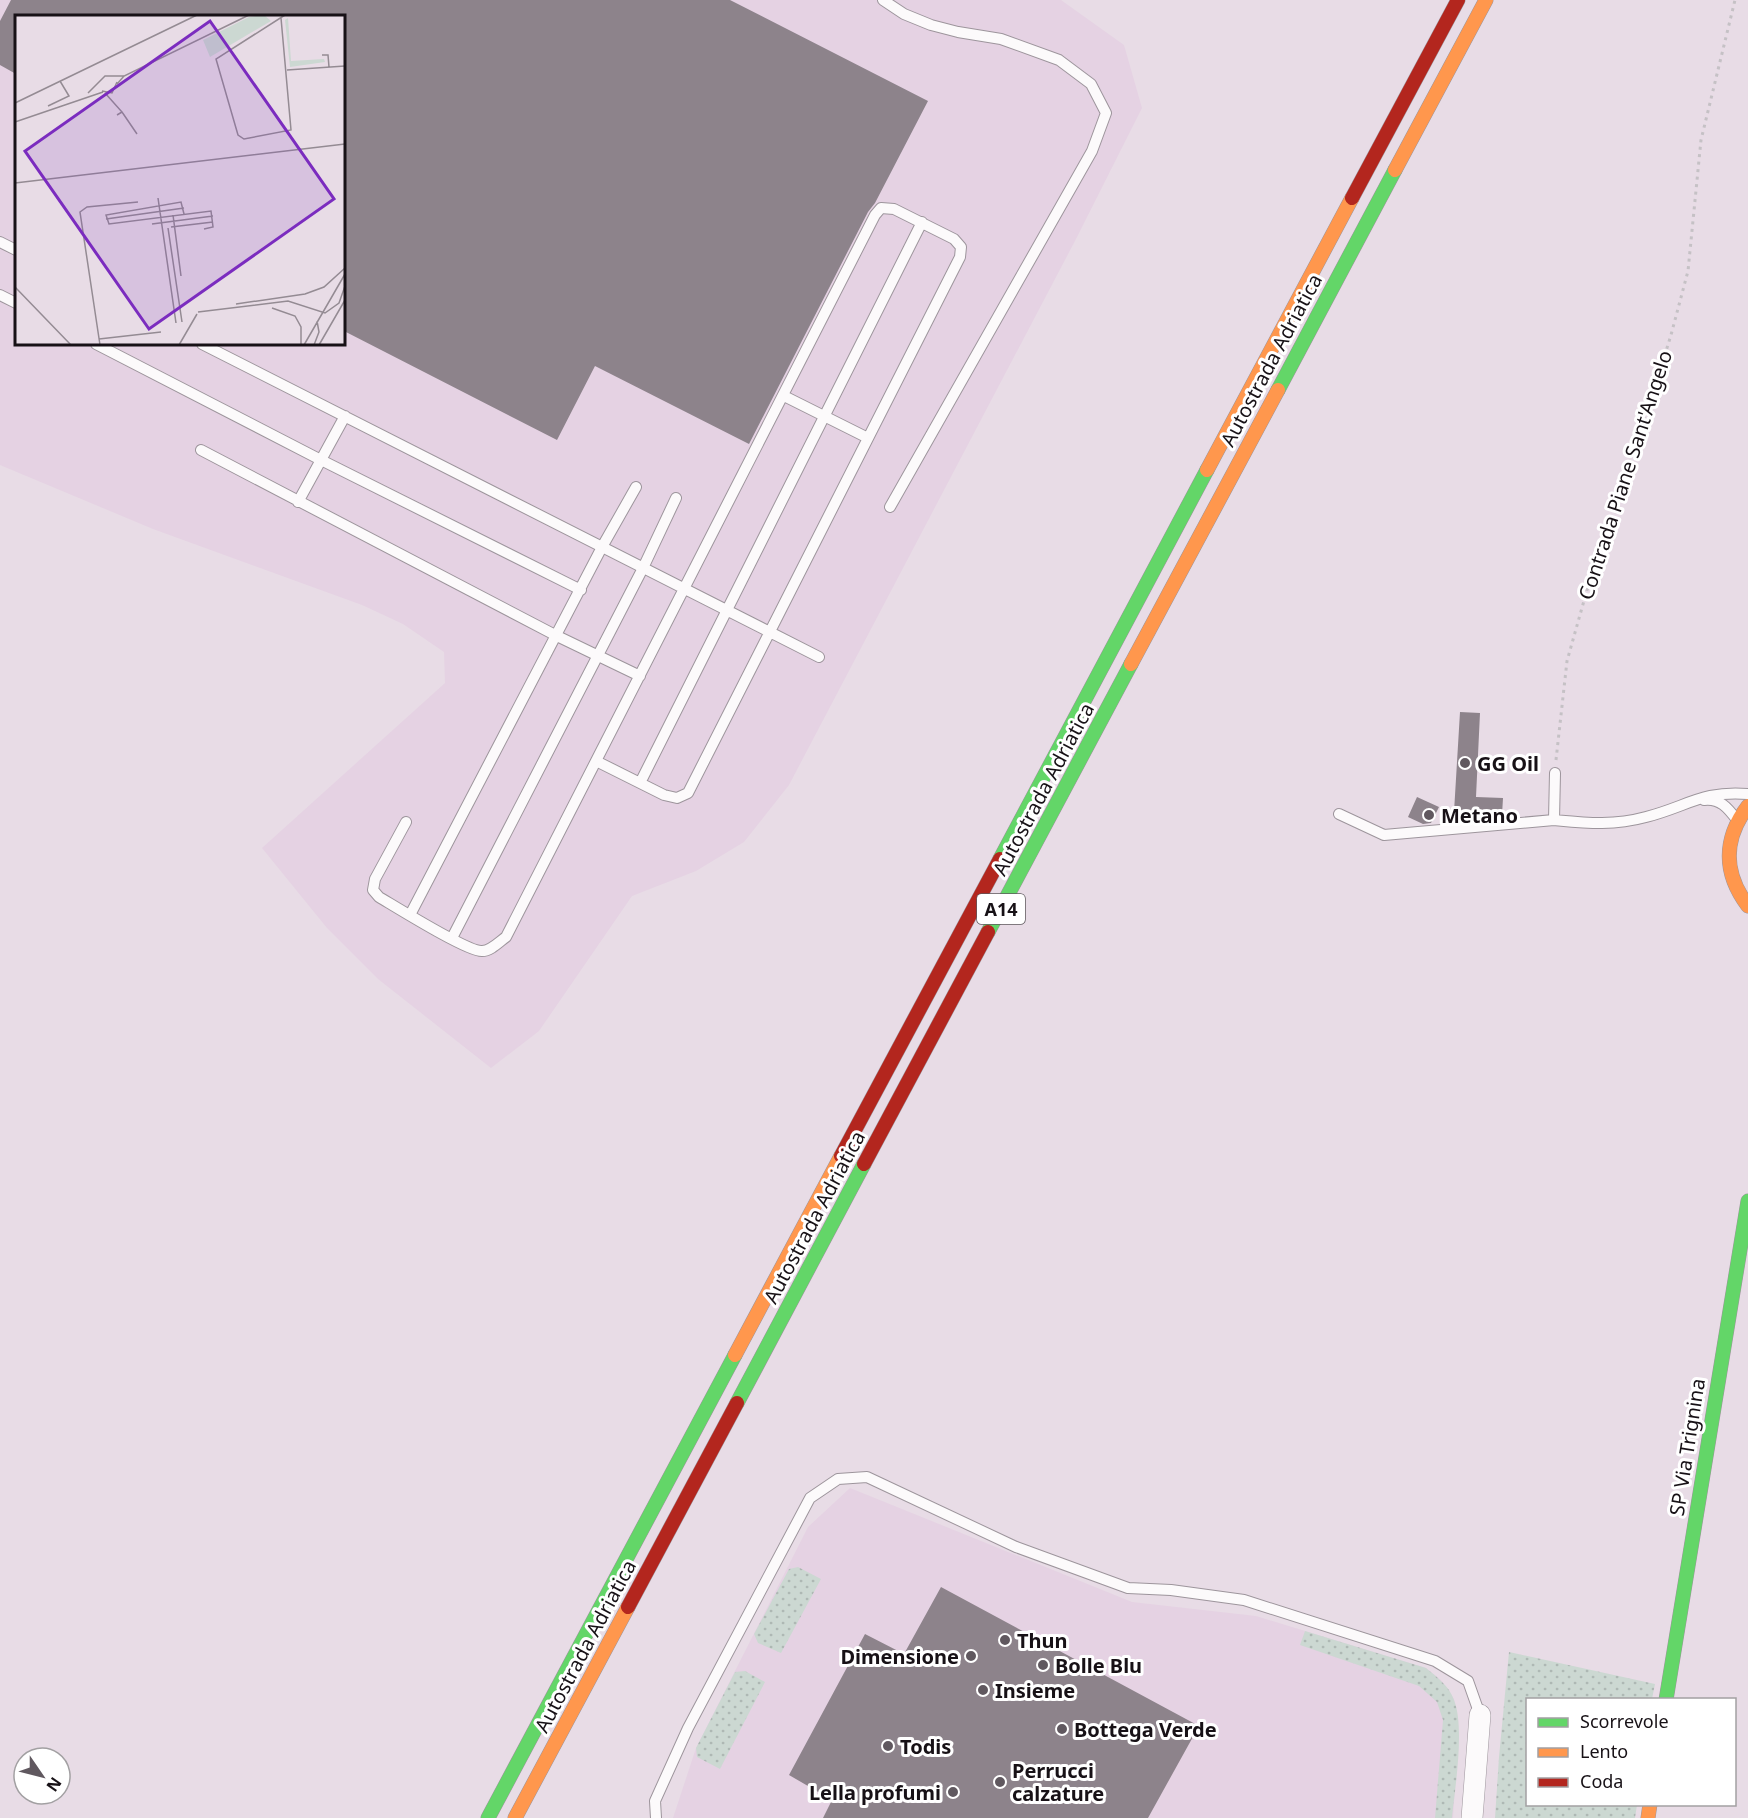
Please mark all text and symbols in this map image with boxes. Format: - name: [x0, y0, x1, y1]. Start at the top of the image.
- inset map: [15, 15, 345, 345]
- street label: Autostrada Adriatica: [1214, 269, 1328, 451]
- street label: Contrada Piane Sant'Angelo: [1572, 347, 1678, 603]
- street label: Autostrada Adriatica: [986, 698, 1100, 880]
- place label: GG Oil: [1477, 750, 1539, 777]
- marker: GG Oil: [1458, 756, 1472, 770]
- place label: Metano: [1441, 802, 1518, 829]
- marker: Metano: [1422, 808, 1436, 822]
- road number: A14: [977, 894, 1025, 924]
- street label: Autostrada Adriatica: [757, 1126, 871, 1308]
- street label: SP Via Trignina: [1663, 1376, 1711, 1518]
- street label: Autostrada Adriatica: [528, 1555, 642, 1737]
- place label: Thun: [1017, 1627, 1068, 1654]
- marker: Thun: [998, 1633, 1012, 1647]
- place label: Dimensione: [840, 1643, 959, 1670]
- marker: Dimensione: [964, 1649, 978, 1663]
- place label: Bolle Blu: [1055, 1652, 1142, 1679]
- marker: Bolle Blu: [1036, 1658, 1050, 1672]
- place label: Insieme: [995, 1677, 1075, 1704]
- marker: Insieme: [976, 1683, 990, 1697]
- legend: [1526, 1698, 1736, 1806]
- text: Scorrevole: [1580, 1709, 1669, 1733]
- place label: Bottega Verde: [1074, 1716, 1217, 1743]
- marker: Bottega Verde: [1055, 1722, 1069, 1736]
- place label: Todis: [900, 1733, 951, 1760]
- marker: Todis: [881, 1739, 895, 1753]
- text: Lento: [1580, 1739, 1628, 1763]
- north arrow: [12, 1746, 72, 1806]
- place label: Perrucci calzature: [1012, 1757, 1104, 1807]
- text: Coda: [1580, 1769, 1623, 1793]
- text: N: [42, 1773, 67, 1796]
- marker: Perrucci calzature: [993, 1775, 1007, 1789]
- place label: Lella profumi: [809, 1779, 941, 1806]
- marker: Lella profumi: [946, 1785, 960, 1799]

